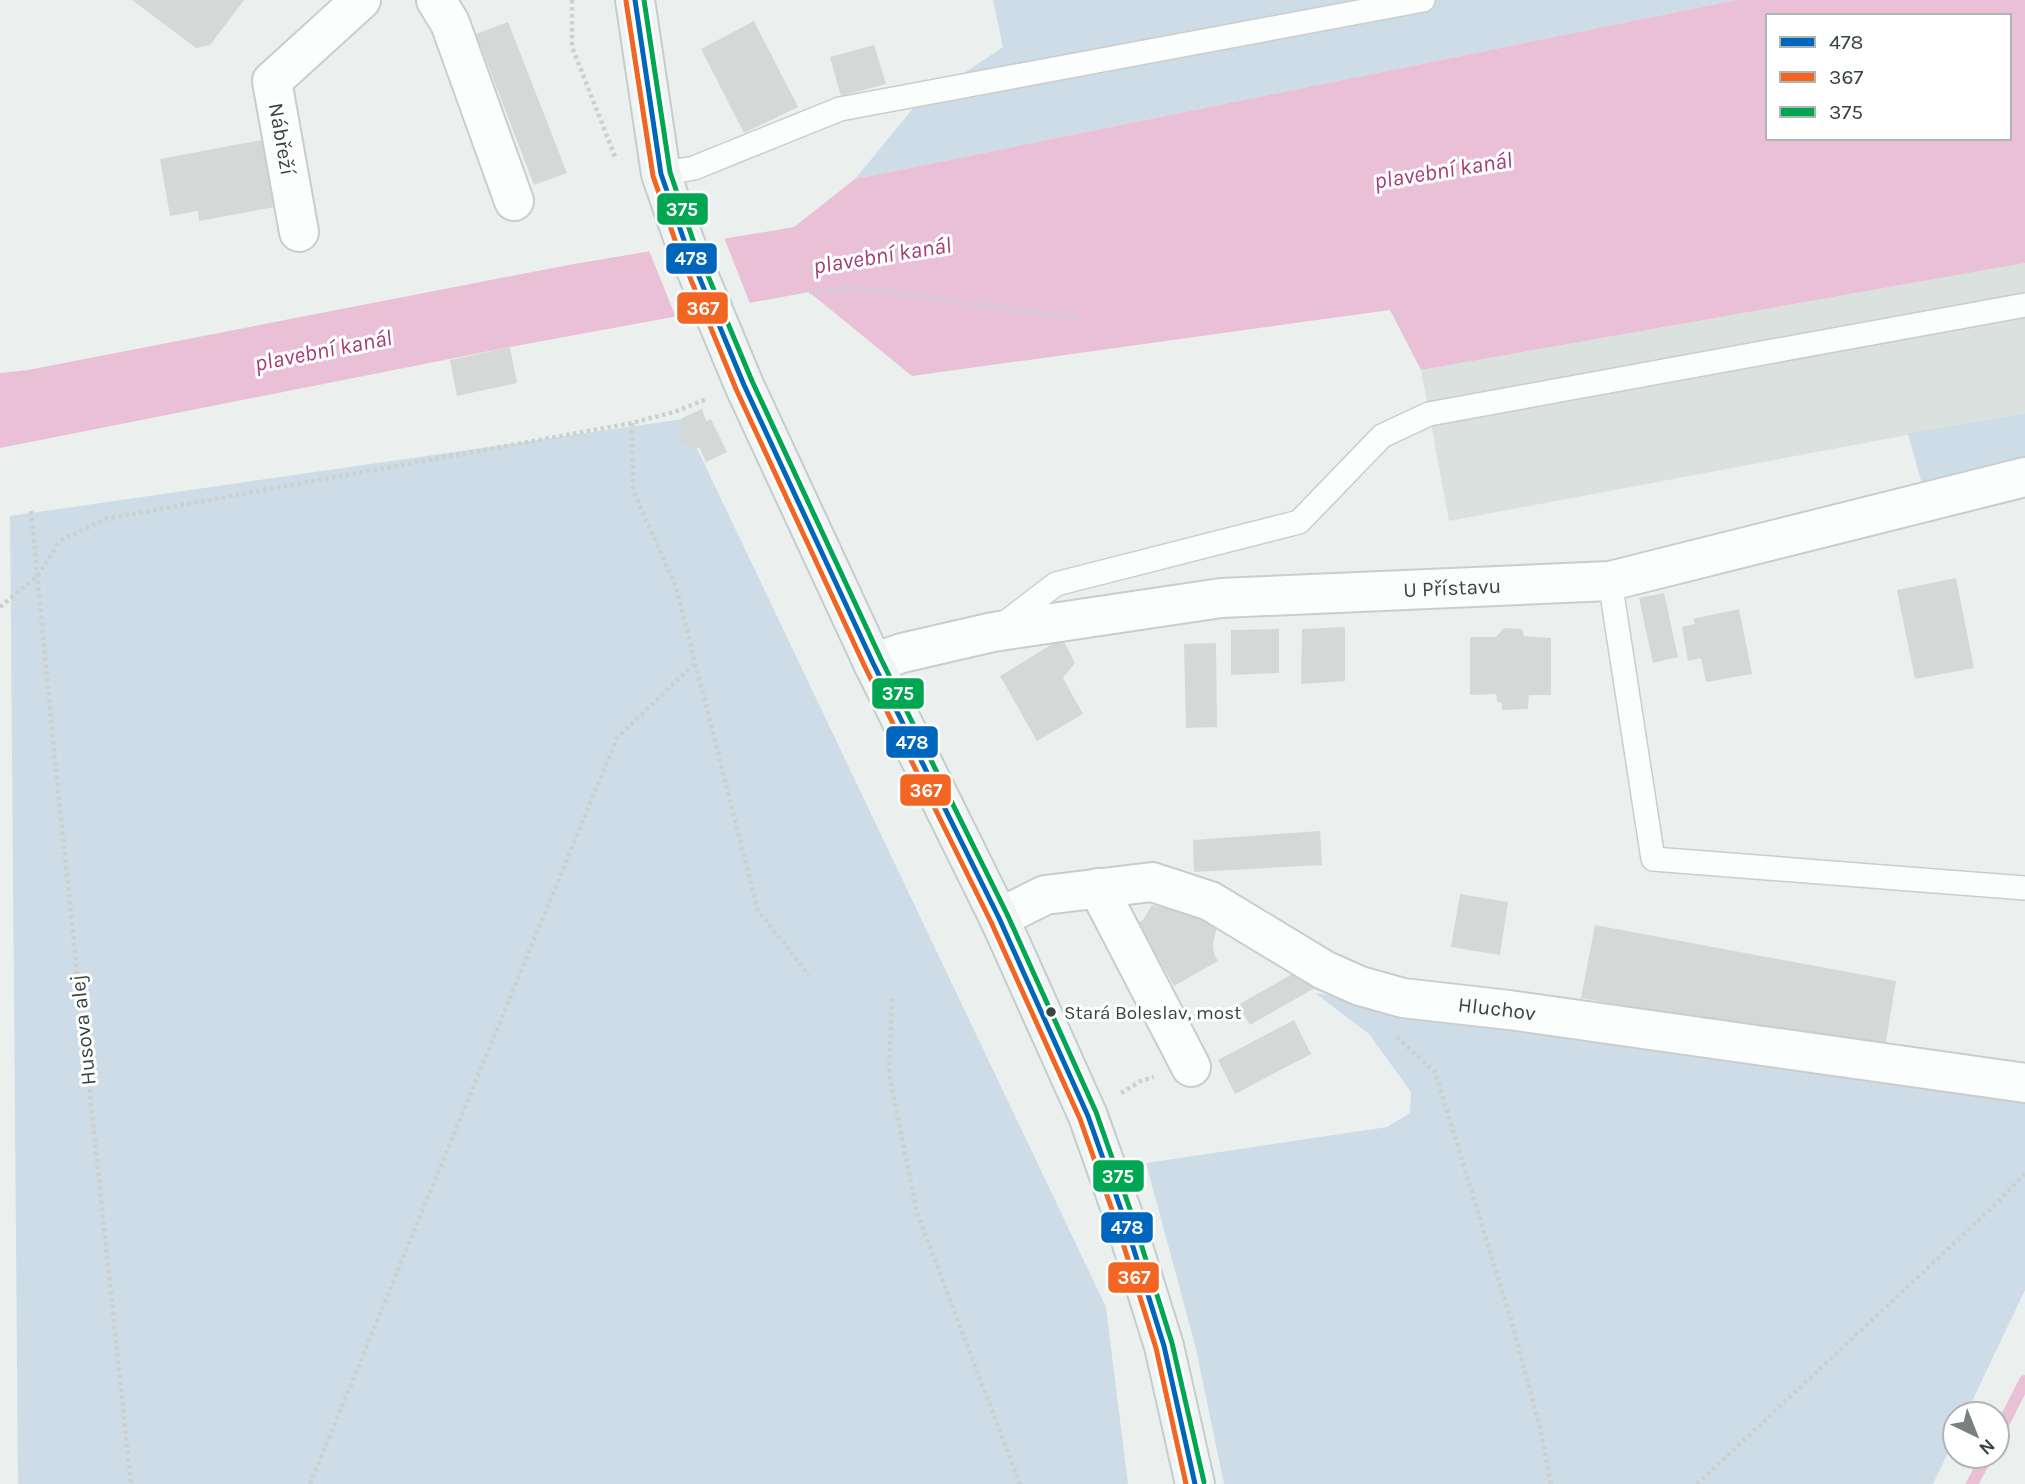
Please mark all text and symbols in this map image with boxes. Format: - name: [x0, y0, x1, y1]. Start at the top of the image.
- legend: [1766, 14, 2011, 140]
- text: 478: [1829, 30, 1864, 54]
- text: 367: [1829, 65, 1863, 89]
- text: 375: [1829, 100, 1863, 124]
- street label: Nábřeží: [264, 101, 300, 178]
- water label: plavební kanál: [1372, 146, 1514, 195]
- line badge: 375: [656, 192, 709, 226]
- text: 375: [666, 199, 698, 221]
- water label: plavební kanál: [811, 231, 953, 280]
- line badge: 478: [665, 242, 718, 275]
- text: 478: [674, 248, 708, 270]
- line badge: 367: [676, 291, 729, 325]
- text: 367: [687, 298, 720, 320]
- water label: plavební kanál: [252, 324, 394, 377]
- street label: U Přístavu: [1403, 574, 1502, 602]
- line badge: 375: [871, 677, 925, 710]
- text: 375: [882, 683, 914, 705]
- line badge: 478: [885, 725, 939, 759]
- text: 478: [895, 732, 929, 754]
- line badge: 367: [899, 773, 952, 807]
- text: 367: [910, 780, 943, 802]
- street label: Husova alej: [65, 973, 101, 1087]
- street label: Hluchov: [1457, 992, 1538, 1026]
- place label: Stará Boleslav, most: [1064, 1002, 1241, 1024]
- marker: Stará Boleslav, most: [1044, 1005, 1058, 1019]
- line badge: 375: [1092, 1159, 1145, 1193]
- text: 375: [1102, 1166, 1134, 1188]
- line badge: 478: [1100, 1211, 1154, 1244]
- text: 478: [1110, 1217, 1144, 1239]
- line badge: 367: [1107, 1261, 1160, 1294]
- text: 367: [1118, 1267, 1151, 1289]
- north arrow: [1941, 1400, 2011, 1470]
- text: N: [1974, 1434, 1999, 1459]

